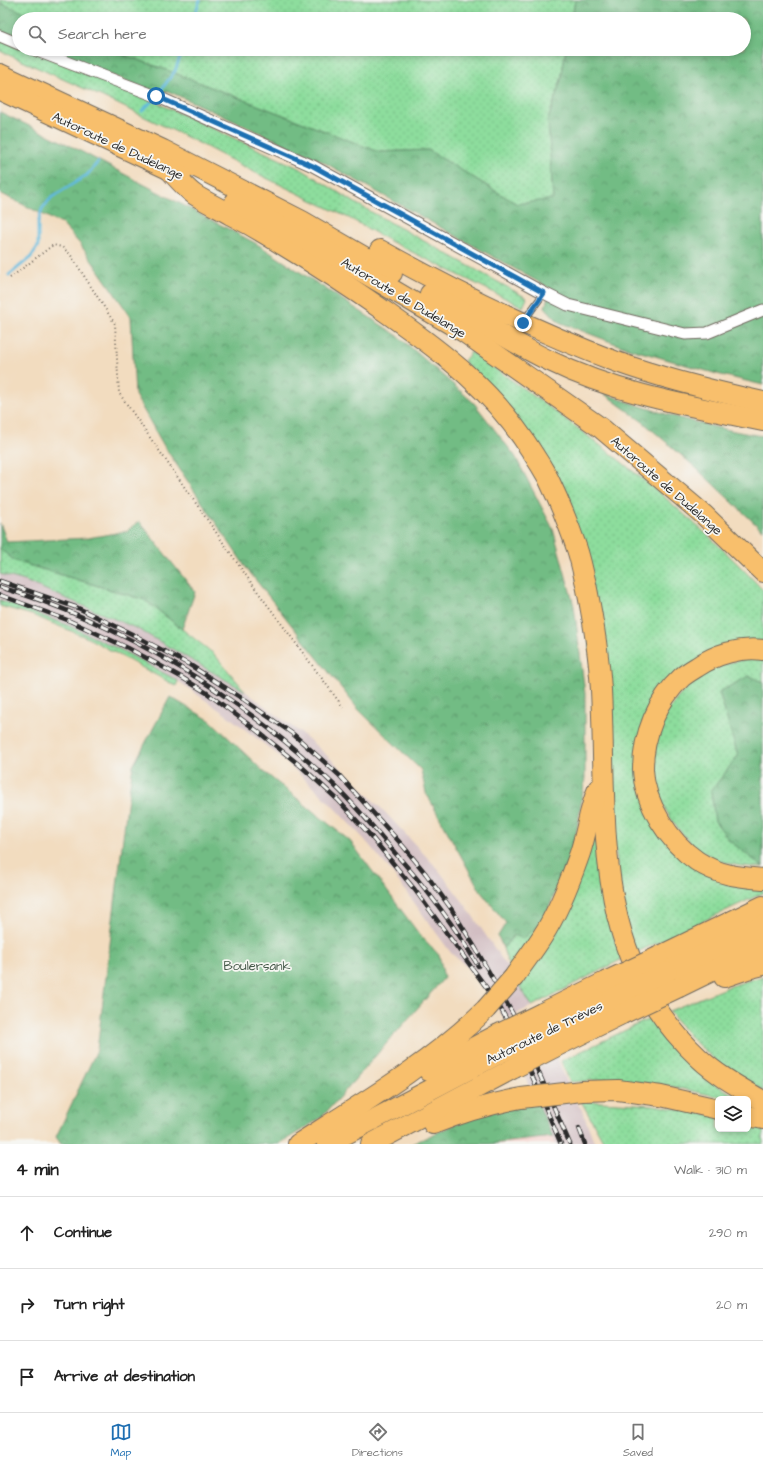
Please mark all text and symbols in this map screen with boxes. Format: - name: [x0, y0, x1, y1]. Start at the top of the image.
- search box: [12, 12, 751, 56]
- icon: search: [26, 23, 48, 45]
- text: Search here: [58, 24, 147, 45]
- route start: [147, 87, 165, 105]
- street label: Autoroute de Dudelange: [49, 108, 186, 185]
- street label: Autoroute de Dudelange: [337, 253, 469, 343]
- route end: [514, 314, 532, 332]
- street label: Autoroute de Dudelange: [606, 432, 726, 540]
- park label: Boulersank: [223, 957, 291, 975]
- street label: Autoroute de Trèves: [483, 997, 606, 1069]
- map controls: [715, 1096, 751, 1132]
- button: layers: [715, 1096, 751, 1132]
- text: 4 min: [16, 1158, 59, 1182]
- text: Walk · 310 m: [674, 1161, 747, 1179]
- icon: ahead: [16, 1222, 38, 1244]
- text: Continue: [54, 1222, 112, 1243]
- text: 290 m: [709, 1224, 747, 1242]
- icon: right: [16, 1294, 38, 1316]
- text: Turn right: [54, 1294, 125, 1315]
- text: 20 m: [716, 1296, 747, 1314]
- icon: arrive: [16, 1366, 38, 1388]
- text: Arrive at destination: [54, 1366, 195, 1387]
- tab: Map: [110, 1421, 132, 1460]
- tab: Directions: [352, 1421, 403, 1460]
- tab: Saved: [623, 1421, 653, 1460]

